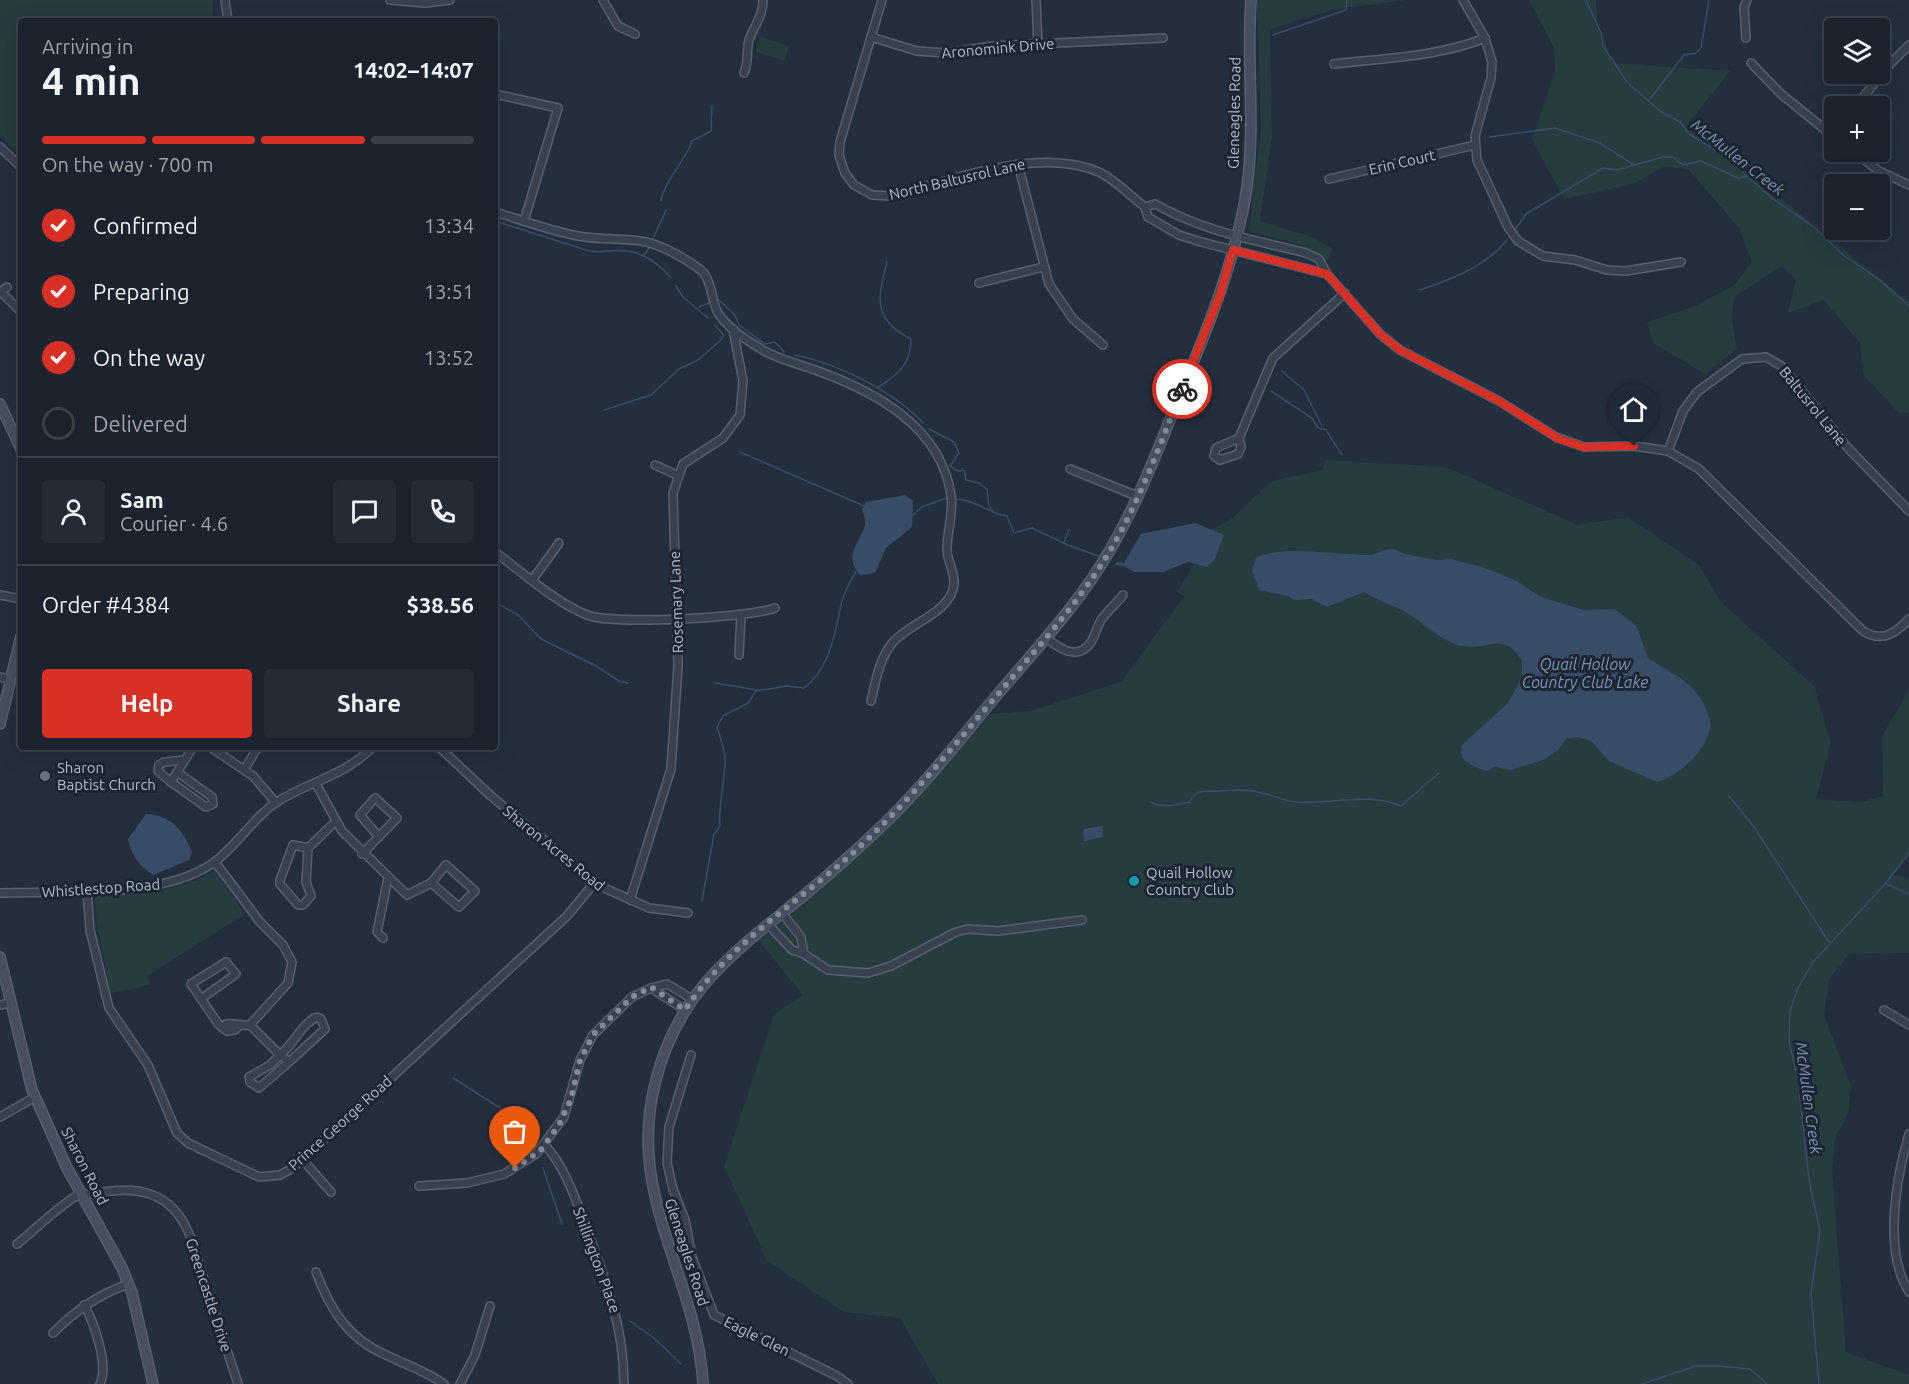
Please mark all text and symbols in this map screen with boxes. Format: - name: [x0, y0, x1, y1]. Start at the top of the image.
- map controls: [1824, 18, 1890, 240]
- button: layers: [1824, 18, 1890, 84]
- text: Arriving in: [42, 35, 133, 58]
- street label: Aronomink Drive: [941, 35, 1055, 61]
- text: 14:02–14:07: [353, 57, 474, 82]
- street label: Gleneagles Road: [1225, 57, 1243, 169]
- text: 4 min: [42, 59, 141, 102]
- button: +: [1824, 96, 1890, 162]
- water label: McMullen Creek: [1688, 115, 1789, 199]
- street label: Erin Court: [1367, 146, 1437, 178]
- text: On the way · 700 m: [42, 153, 214, 176]
- street label: North Baltusrol Lane: [887, 155, 1027, 203]
- button: −: [1824, 174, 1890, 240]
- icon: check: [42, 209, 75, 242]
- text: Confirmed: [93, 213, 198, 238]
- text: 13:34: [424, 214, 474, 237]
- icon: check: [42, 275, 75, 308]
- text: Preparing: [93, 279, 190, 304]
- text: 13:51: [424, 280, 474, 303]
- icon: check: [42, 341, 75, 374]
- text: On the way: [93, 345, 205, 370]
- text: 13:52: [424, 346, 474, 369]
- courier: [1152, 359, 1212, 419]
- street label: Baltusrol Lane: [1776, 363, 1850, 449]
- icon: bike: [1166, 373, 1199, 406]
- pin: [1608, 384, 1659, 446]
- icon: home: [1617, 393, 1650, 426]
- text: Delivered: [93, 411, 188, 436]
- button: person: [42, 480, 105, 543]
- button: chat: [333, 480, 396, 543]
- button: phone: [411, 480, 474, 543]
- text: Sam: [120, 487, 164, 512]
- text: Courier · 4.6: [120, 512, 228, 535]
- street label: Rosemary Lane: [666, 551, 686, 653]
- text: Order #4384: [42, 592, 170, 617]
- text: $38.56: [407, 592, 474, 617]
- water label: Quail Hollow Country Club Lake: [1522, 655, 1648, 691]
- button: Help: [42, 669, 252, 738]
- button: Share: [264, 669, 474, 738]
- place label: Sharon Baptist Church: [57, 759, 156, 793]
- marker: Sharon Baptist Church: [38, 769, 52, 783]
- street label: Sharon Acres Road: [500, 802, 608, 894]
- place label: Quail Hollow Country Club: [1146, 864, 1234, 898]
- marker: Quail Hollow Country Club: [1127, 874, 1141, 888]
- street label: Whistlestop Road: [41, 875, 161, 901]
- water label: McMullen Creek: [1792, 1041, 1826, 1156]
- street label: Prince George Road: [285, 1072, 395, 1174]
- pin: [489, 1106, 540, 1168]
- icon: bag: [498, 1115, 531, 1148]
- street label: Sharon Road: [58, 1124, 112, 1208]
- street label: Gleneagles Road: [662, 1196, 712, 1308]
- street label: Shillington Place: [570, 1205, 624, 1315]
- street label: Greencastle Drive: [183, 1236, 235, 1354]
- street label: Eagle Glen: [721, 1313, 793, 1359]

